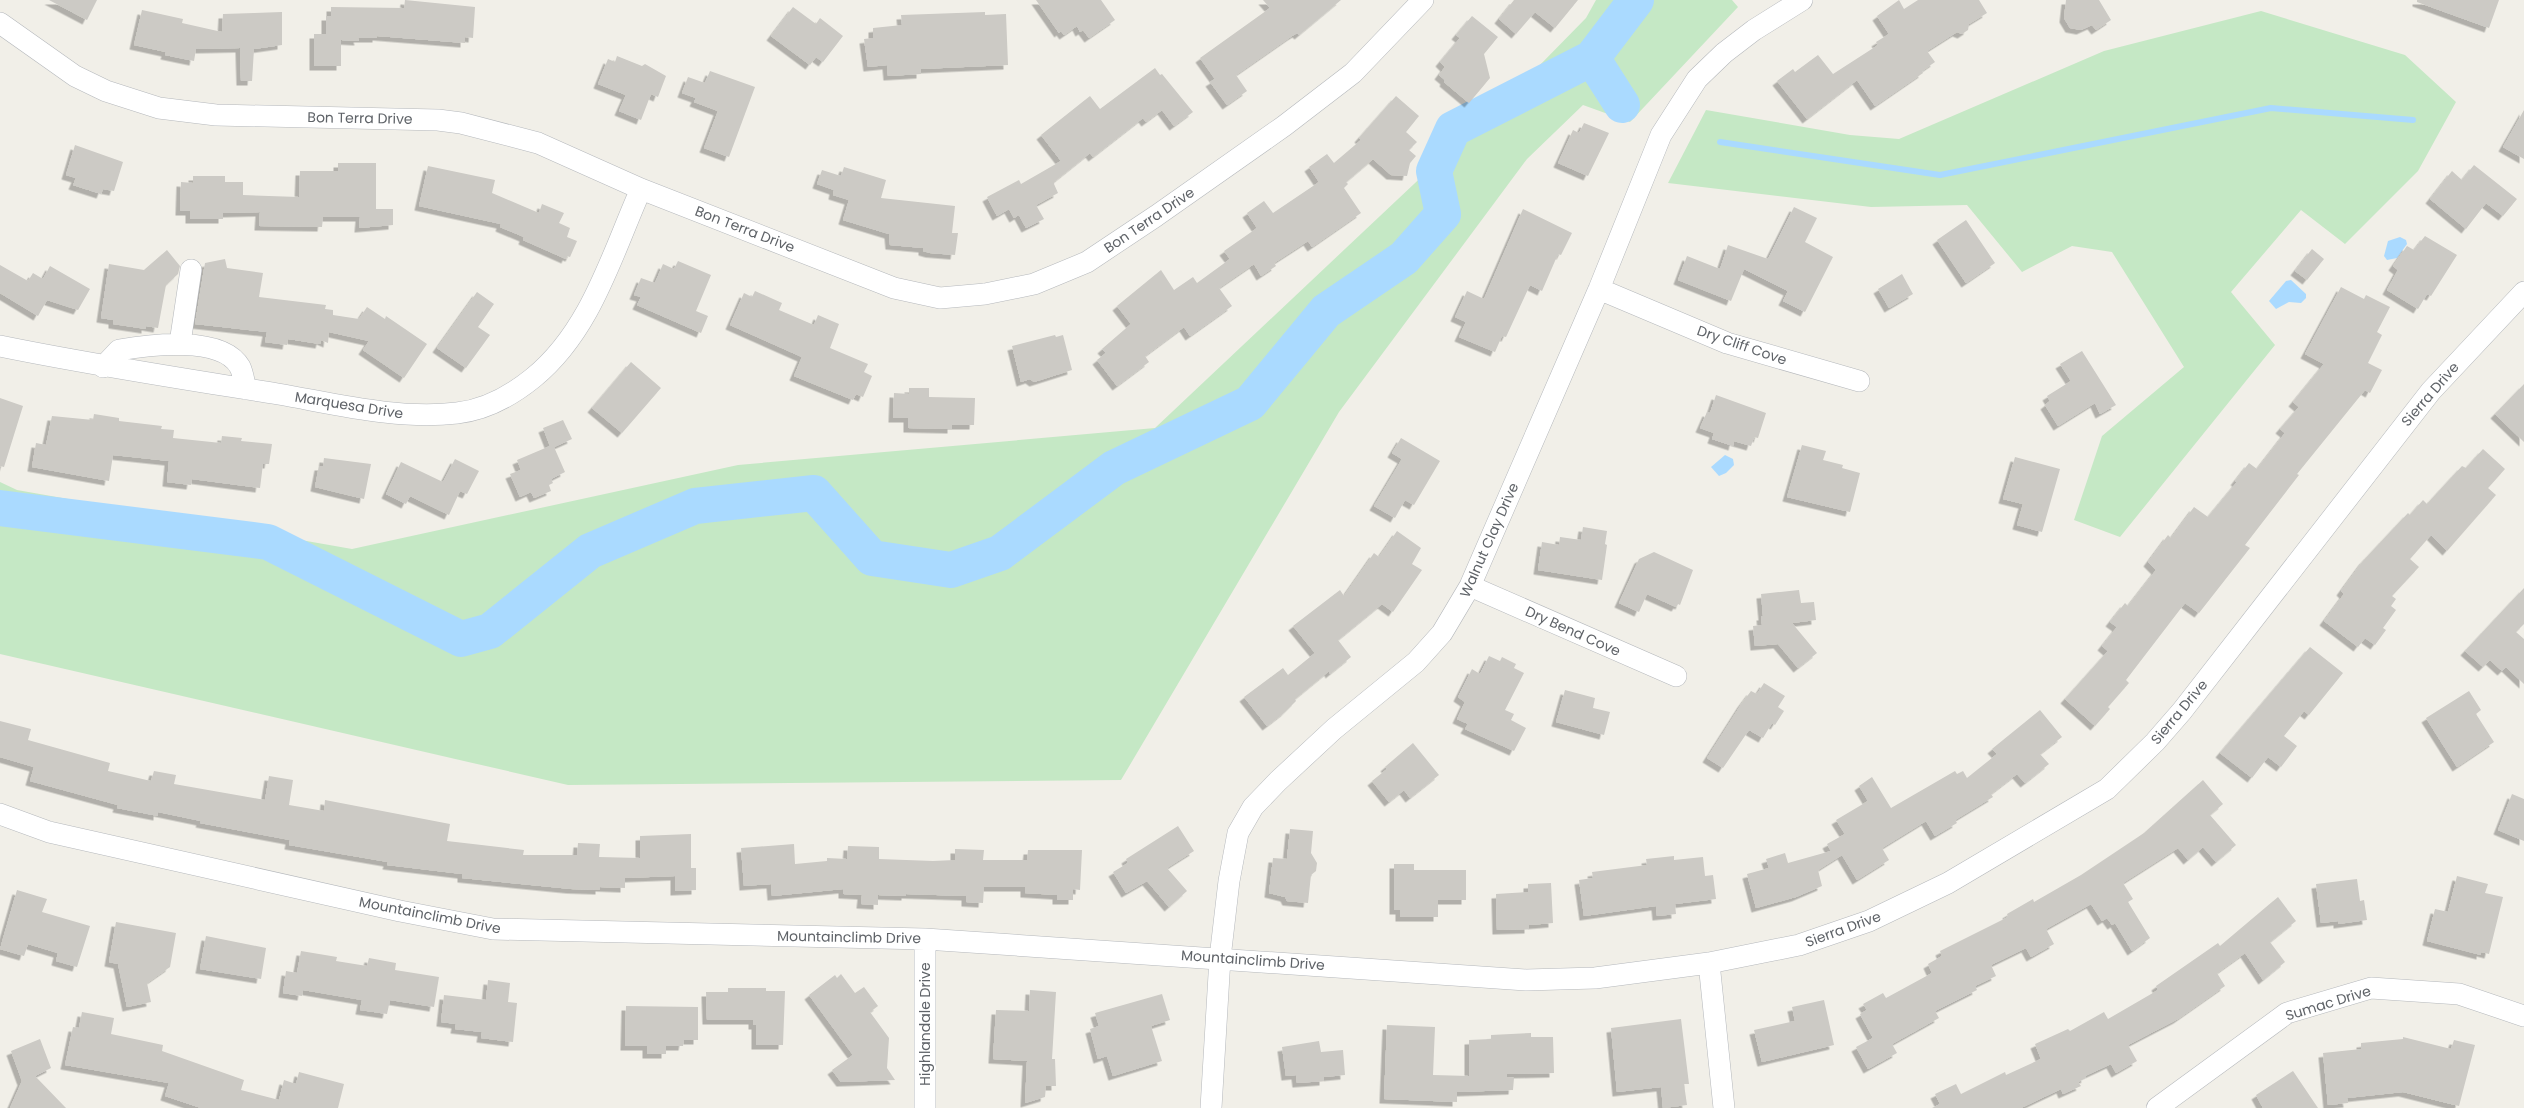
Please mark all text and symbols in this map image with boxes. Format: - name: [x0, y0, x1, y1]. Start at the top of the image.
- street label: Bon Terra Drive: [307, 107, 413, 129]
- street label: Bon Terra Drive: [1100, 182, 1198, 258]
- street label: Bon Terra Drive: [692, 201, 798, 257]
- street label: Dry Cliff Cove: [1694, 320, 1790, 370]
- street label: Sierra Drive: [2397, 357, 2464, 430]
- street label: Marquesa Drive: [293, 387, 405, 423]
- street label: Walnut Clay Drive: [1455, 479, 1523, 601]
- street label: Dry Bend Cove: [1522, 601, 1624, 661]
- street label: Sierra Drive: [2146, 675, 2212, 749]
- street label: Mountainclimb Drive: [357, 891, 503, 939]
- street label: Sierra Drive: [1802, 906, 1884, 952]
- street label: Mountainclimb Drive: [777, 926, 921, 948]
- street label: Mountainclimb Drive: [1180, 945, 1326, 975]
- street label: Highlandale Drive: [915, 962, 935, 1086]
- street label: Sumac Drive: [2283, 980, 2373, 1025]

